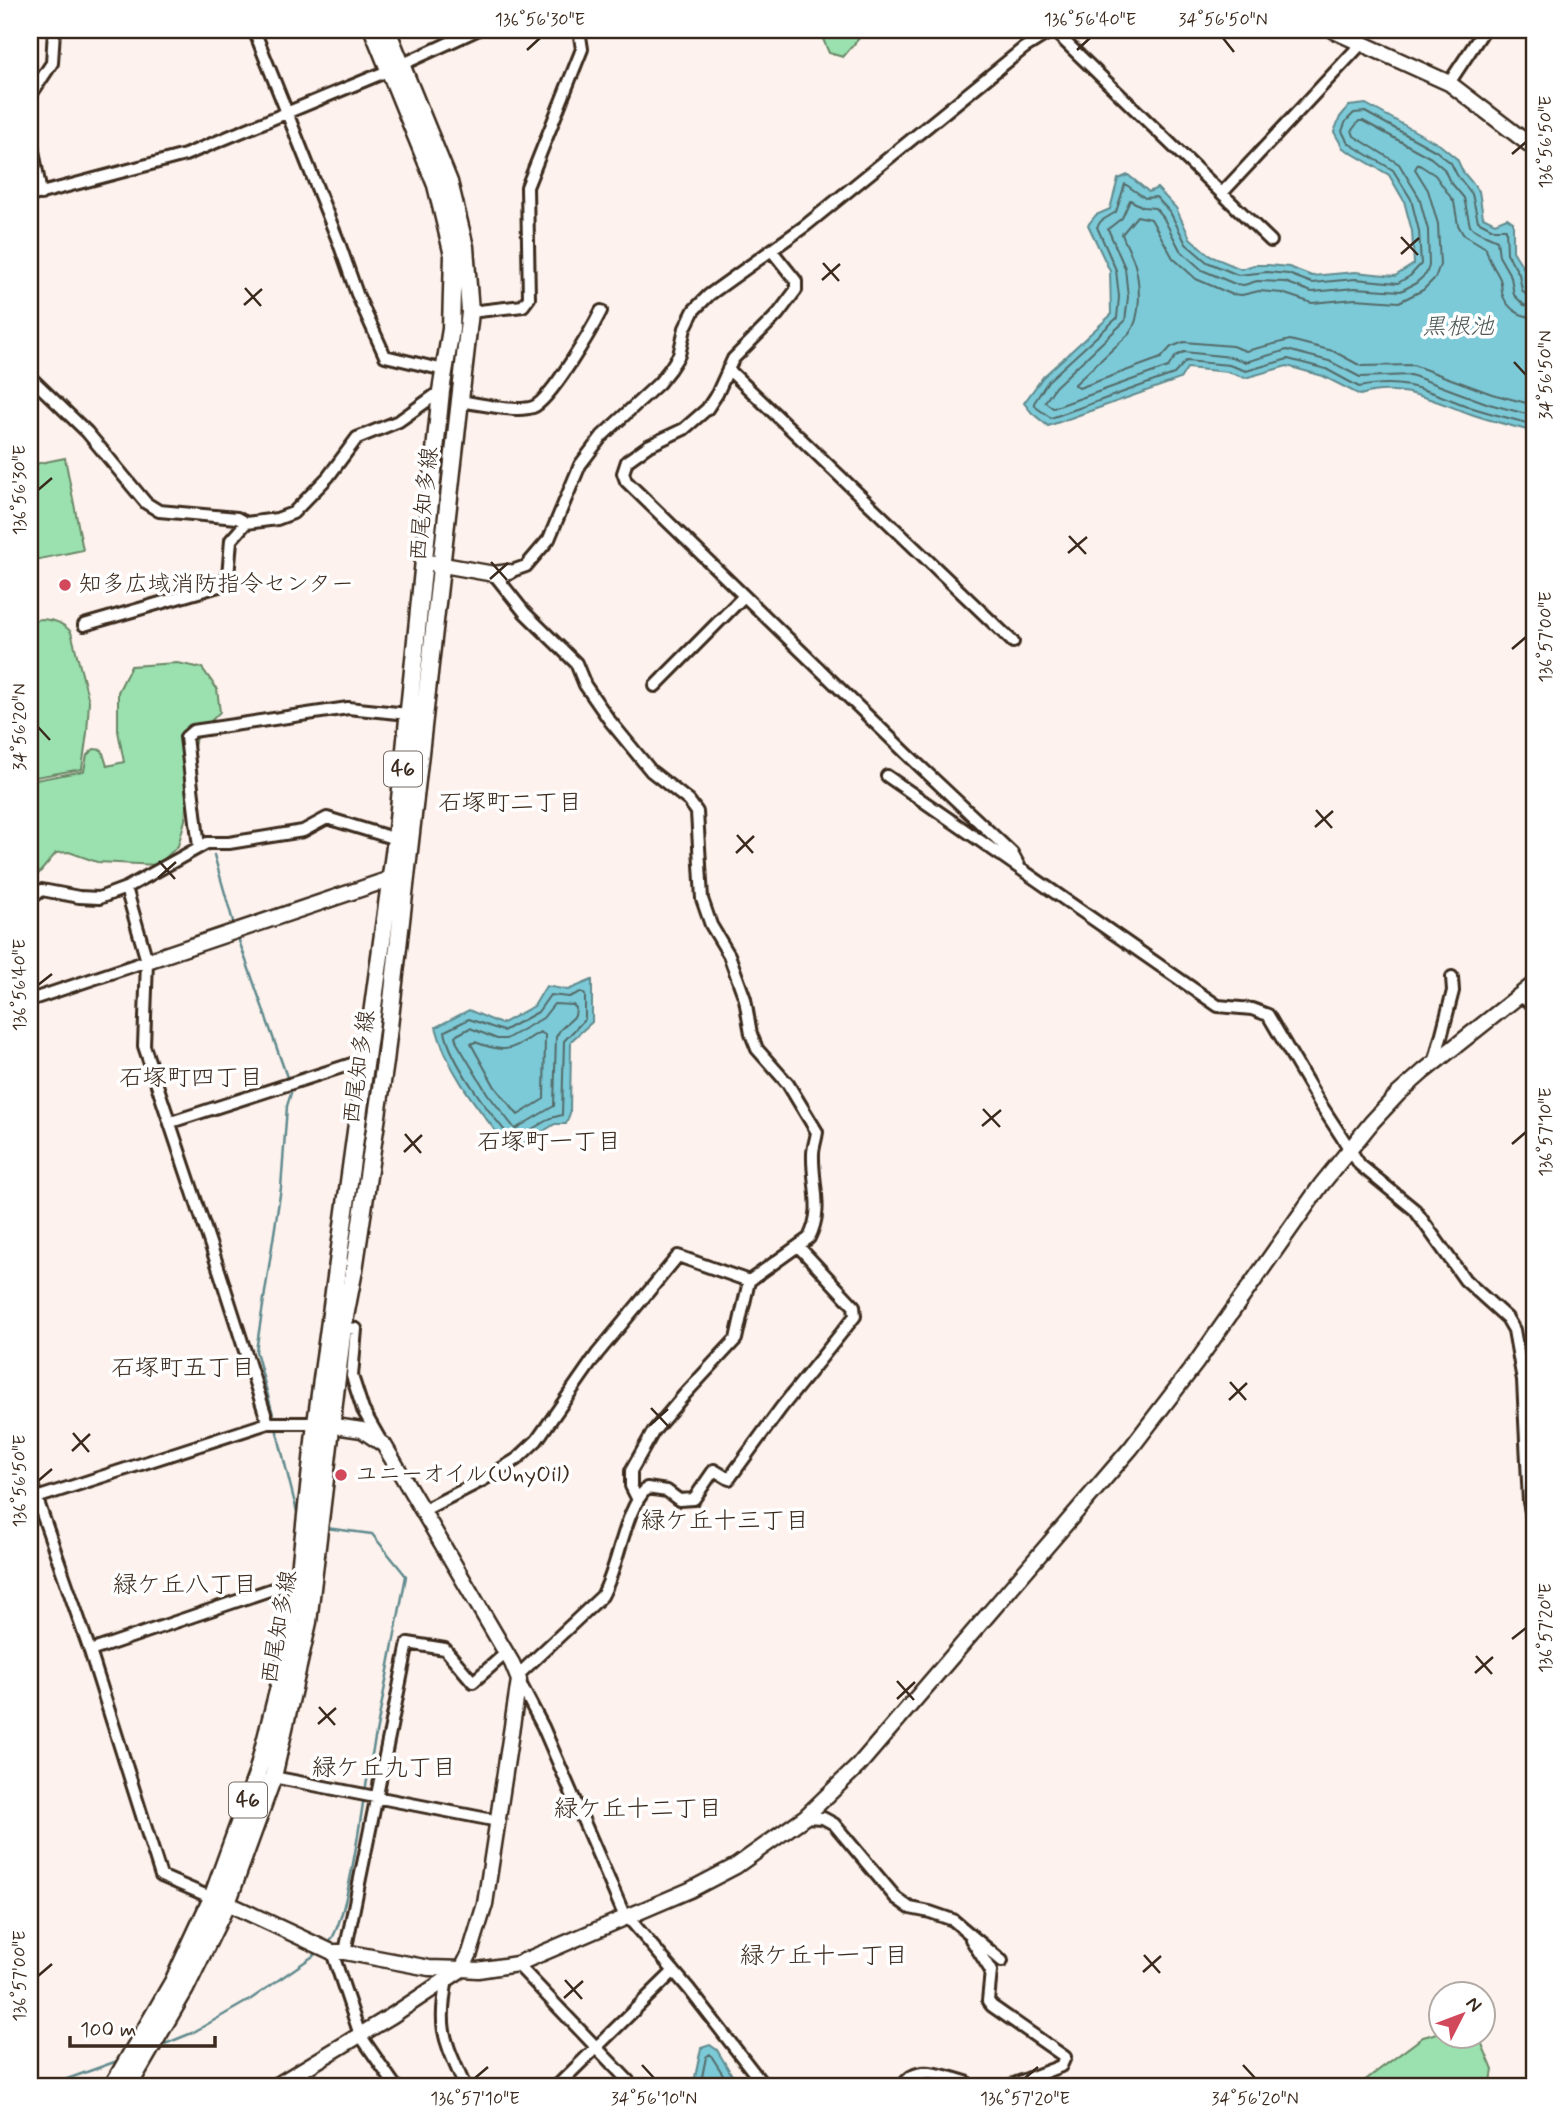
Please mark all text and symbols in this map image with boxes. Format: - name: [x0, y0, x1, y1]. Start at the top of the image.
- text: 136°56'30"E: [495, 8, 585, 32]
- text: 136°56'40"E: [1044, 8, 1136, 32]
- text: 34°56'50"N: [1178, 8, 1268, 32]
- text: 136°56'50"E: [1534, 96, 1558, 188]
- water label: 黒根池: [1422, 312, 1495, 343]
- text: 34°56'50"N: [1534, 330, 1558, 420]
- text: 136°56'30"E: [8, 445, 32, 535]
- street label: 西尾知多線: [404, 445, 446, 563]
- place label: 知多広域消防指令センター: [79, 570, 354, 600]
- marker: 知多広域消防指令センター: [57, 577, 73, 593]
- text: 136°57'00"E: [1534, 591, 1558, 683]
- text: 34°56'20"N: [8, 683, 32, 771]
- road number: 46: [384, 752, 422, 786]
- district label: 石塚町二丁目: [438, 788, 582, 819]
- text: 136°56'40"E: [8, 939, 32, 1031]
- street label: 西尾知多線: [337, 1008, 383, 1126]
- district label: 石塚町四丁目: [119, 1063, 263, 1094]
- text: 136°57'10"E: [1534, 1087, 1558, 1177]
- district label: 石塚町一丁目: [477, 1127, 621, 1158]
- district label: 石塚町五丁目: [111, 1353, 255, 1384]
- text: 136°56'50"E: [8, 1435, 32, 1527]
- place label: ユニーオイル(UnyOil): [355, 1460, 569, 1490]
- marker: ユニーオイル(UnyOil): [333, 1467, 349, 1483]
- district label: 緑ケ丘十三丁目: [641, 1506, 809, 1537]
- street label: 西尾知多線: [255, 1568, 305, 1686]
- district label: 緑ケ丘八丁目: [113, 1570, 257, 1601]
- text: 136°57'20"E: [1534, 1583, 1558, 1673]
- district label: 緑ケ丘九丁目: [312, 1753, 456, 1784]
- road number: 46: [229, 1783, 267, 1818]
- district label: 緑ケ丘十二丁目: [554, 1794, 722, 1825]
- text: 136°57'00"E: [8, 1930, 32, 2022]
- district label: 緑ケ丘十一丁目: [740, 1941, 908, 1972]
- north arrow: [1428, 1980, 1498, 2050]
- text: N: [1460, 1992, 1487, 2018]
- scale bar: [70, 2005, 215, 2049]
- text: 100 m: [80, 2016, 136, 2044]
- text: 136°57'10"E: [430, 2087, 520, 2111]
- text: 34°56'10"N: [611, 2087, 697, 2111]
- text: 136°57'20"E: [980, 2087, 1070, 2111]
- text: 34°56'20"N: [1211, 2087, 1299, 2111]

